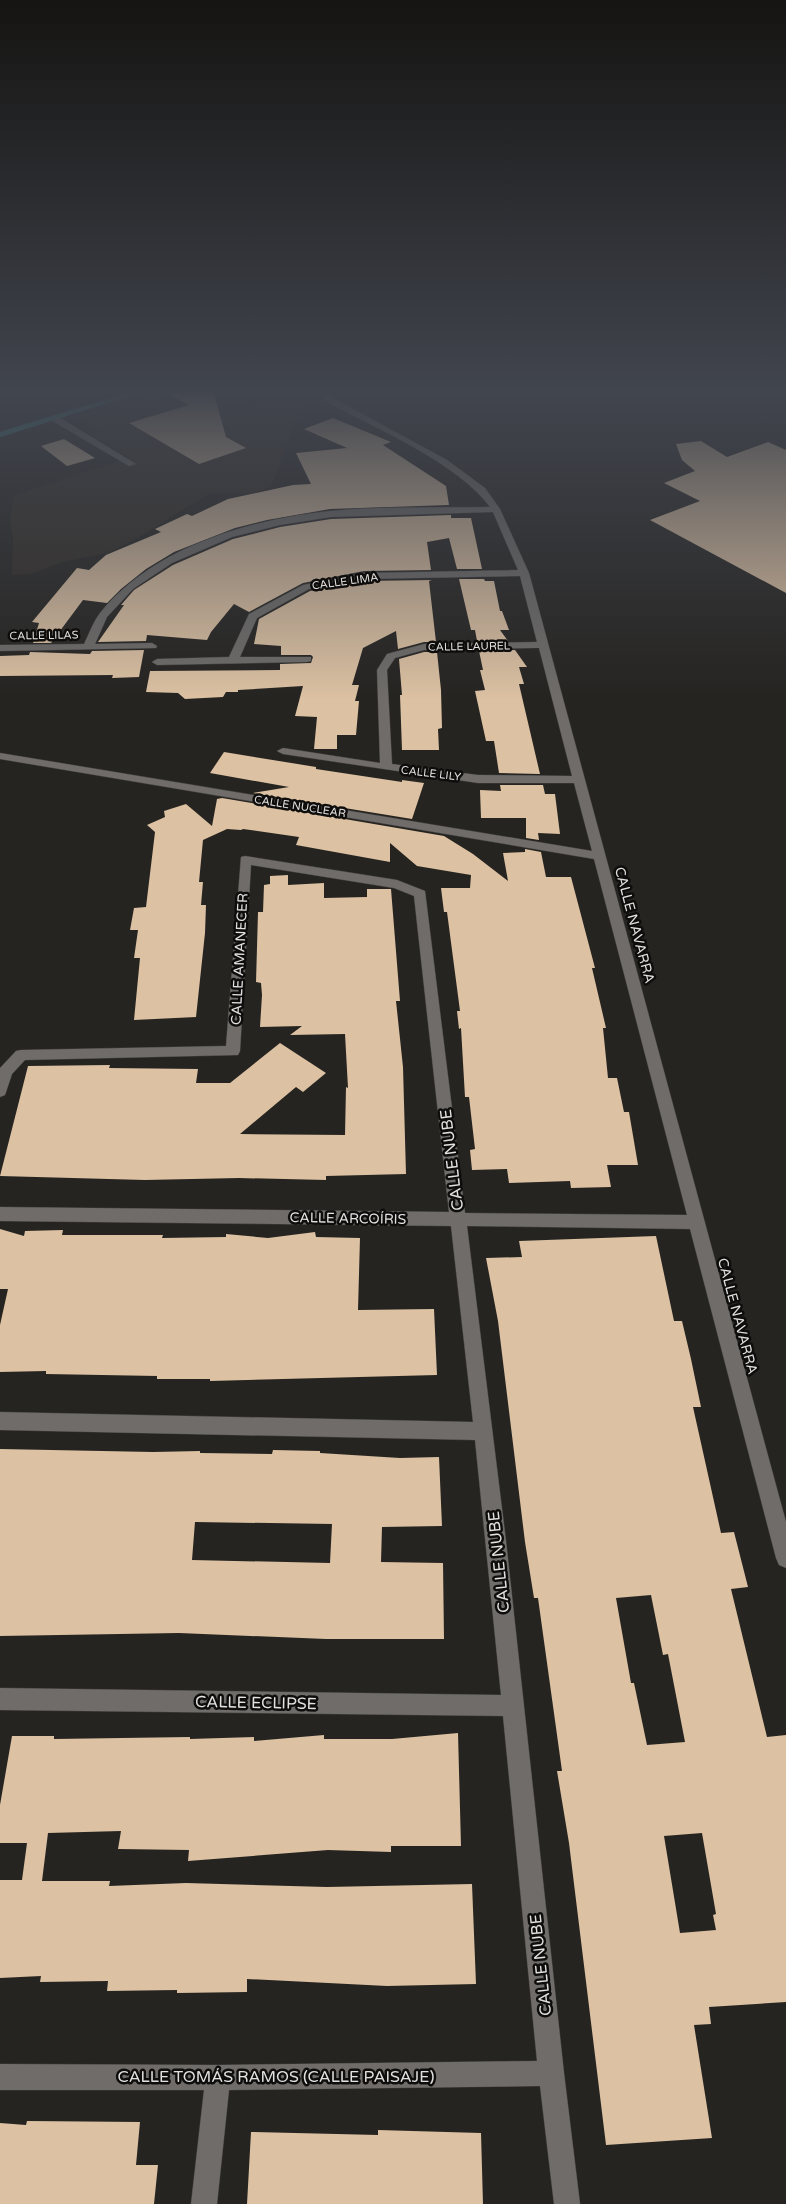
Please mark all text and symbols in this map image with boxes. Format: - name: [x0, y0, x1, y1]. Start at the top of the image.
- street label: CALLE LIMA: [311, 570, 379, 593]
- street label: CALLE LILAS: [9, 628, 79, 643]
- street label: CALLE LAUREL: [428, 639, 511, 654]
- street label: CALLE LILY: [400, 763, 462, 784]
- street label: CALLE NUCLEAR: [253, 793, 347, 820]
- street label: CALLE NAVARRA: [611, 865, 658, 985]
- street label: CALLE AMANECER: [228, 893, 251, 1025]
- street label: CALLE NUBE: [436, 1108, 468, 1212]
- street label: CALLE ARCOÍRIS: [290, 1209, 407, 1228]
- street label: CALLE NAVARRA: [714, 1256, 761, 1376]
- street label: CALLE NUBE: [484, 1510, 514, 1614]
- street label: CALLE ECLIPSE: [195, 1692, 317, 1714]
- street label: CALLE NUBE: [526, 1913, 556, 2017]
- street label: CALLE TOMÁS RAMOS (CALLE PAISAJE): [118, 2067, 434, 2087]

